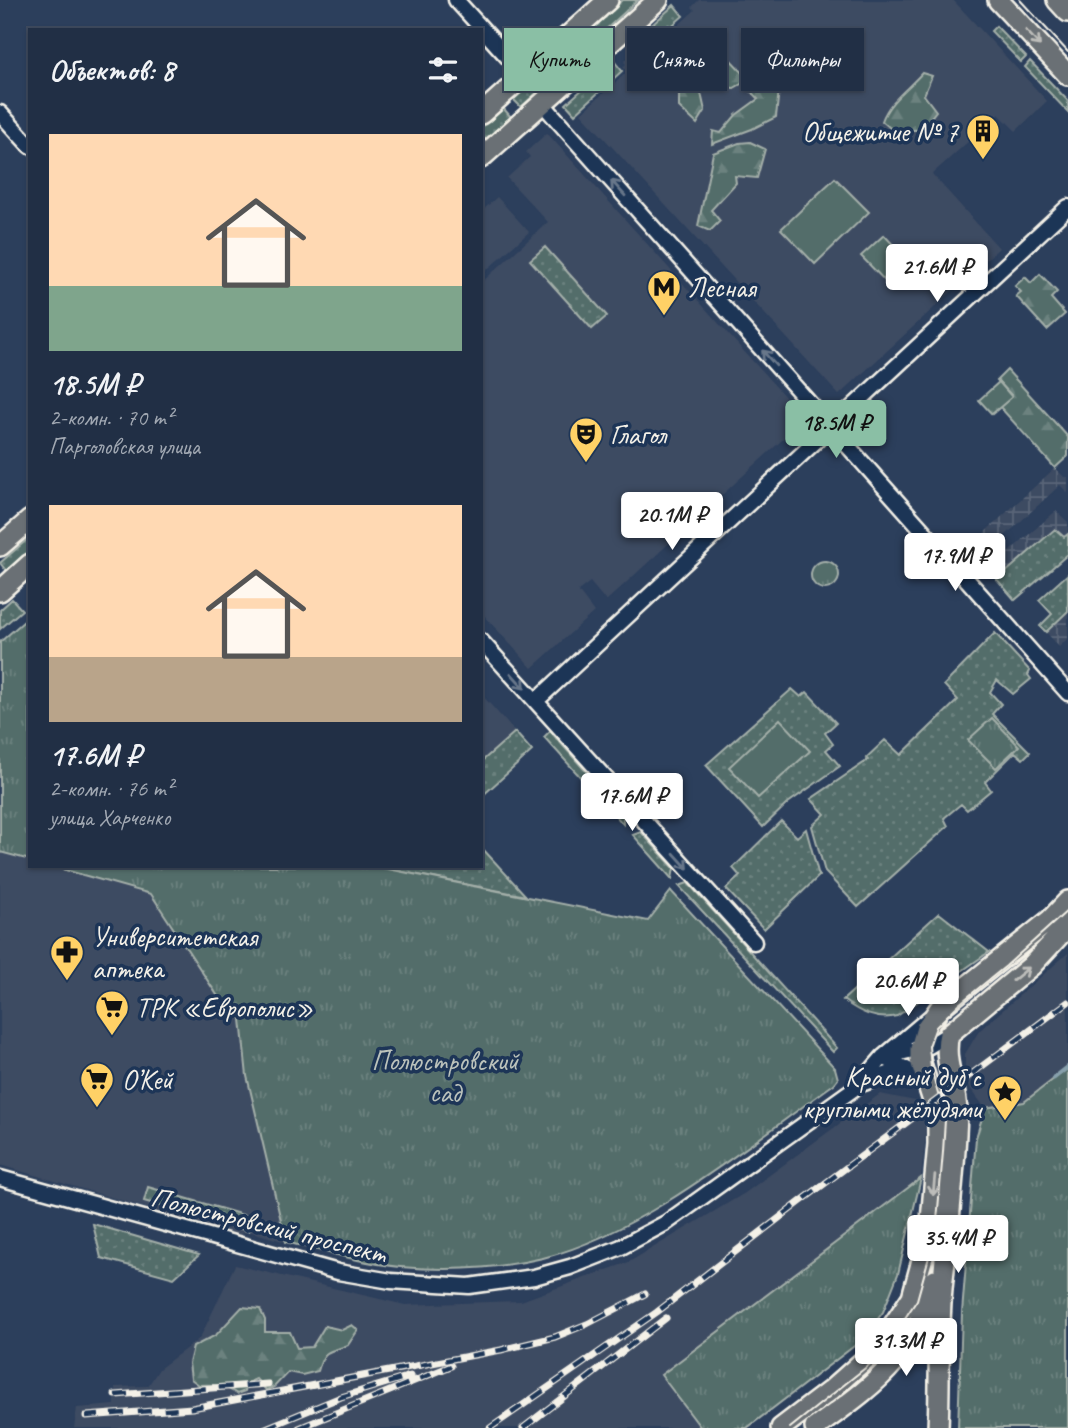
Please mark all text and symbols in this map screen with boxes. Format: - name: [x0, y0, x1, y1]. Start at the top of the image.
- chip: Купить: [504, 28, 613, 91]
- chip: Снять: [627, 28, 727, 91]
- chip: Фильтры: [741, 28, 864, 91]
- one-way arrow: [1025, 29, 1041, 47]
- text: Объектов: 8: [49, 51, 174, 89]
- icon: filters: [424, 51, 462, 89]
- building icon: Общежитие № 7: [964, 112, 1002, 161]
- place label: Общежитие № 7: [802, 114, 959, 149]
- one-way arrow: [610, 179, 626, 197]
- icon: home: [193, 180, 319, 306]
- pin: 21.6M ₽: [872, 244, 1002, 304]
- text: 21.6M ₽: [902, 252, 972, 281]
- metro station icon: Лесная: [645, 268, 683, 317]
- place label: Лесная: [688, 270, 758, 305]
- one-way arrow: [761, 349, 777, 367]
- text: 18.5M ₽: [49, 365, 140, 403]
- pin: 18.5M ₽: [771, 400, 901, 460]
- text: 2-комн. · 70 m²: [49, 403, 173, 432]
- text: 18.5M ₽: [801, 408, 871, 437]
- theatre icon: Глагол: [567, 415, 605, 464]
- place label: Глагол: [610, 417, 668, 452]
- text: Парголовская улица: [49, 432, 200, 461]
- pin: 20.1M ₽: [607, 492, 737, 552]
- text: 20.1M ₽: [637, 500, 707, 529]
- pin: 17.9M ₽: [890, 534, 1020, 593]
- text: 17.9M ₽: [920, 541, 990, 570]
- icon: home: [193, 551, 319, 677]
- one-way arrow: [510, 672, 527, 689]
- text: 17.6M ₽: [49, 736, 141, 774]
- text: 2-комн. · 76 m²: [49, 774, 173, 803]
- pin: 17.6M ₽: [567, 774, 697, 833]
- text: 17.6M ₽: [597, 781, 667, 810]
- text: улица Харченко: [49, 803, 170, 832]
- one-way arrow: [673, 852, 689, 870]
- place label: Университетская аптека: [92, 919, 259, 986]
- pharmacy icon: Университетская аптека: [48, 933, 86, 982]
- pin: 20.6M ₽: [843, 958, 973, 1018]
- text: 20.6M ₽: [873, 966, 943, 995]
- one-way arrow: [1011, 966, 1029, 982]
- supermarket icon: ТРК «Европолис»: [93, 988, 131, 1037]
- place label: ТРК «Европолис»: [136, 990, 313, 1025]
- park label: Полюстровский сад: [371, 1043, 520, 1110]
- place label: Красный дуб с круглыми жёлудями: [803, 1059, 984, 1126]
- supermarket icon: О’Кей: [78, 1060, 116, 1109]
- place label: О’Кей: [122, 1062, 174, 1097]
- place icon: Красный дуб с круглыми жёлудями: [986, 1073, 1024, 1122]
- one-way arrow: [927, 1173, 940, 1196]
- street label: Полюстровский проспект: [148, 1179, 392, 1272]
- pin: 35.4M ₽: [893, 1216, 1023, 1275]
- text: 35.4M ₽: [923, 1223, 993, 1252]
- pin: 31.3M ₽: [841, 1318, 971, 1378]
- text: 31.3M ₽: [871, 1326, 941, 1355]

